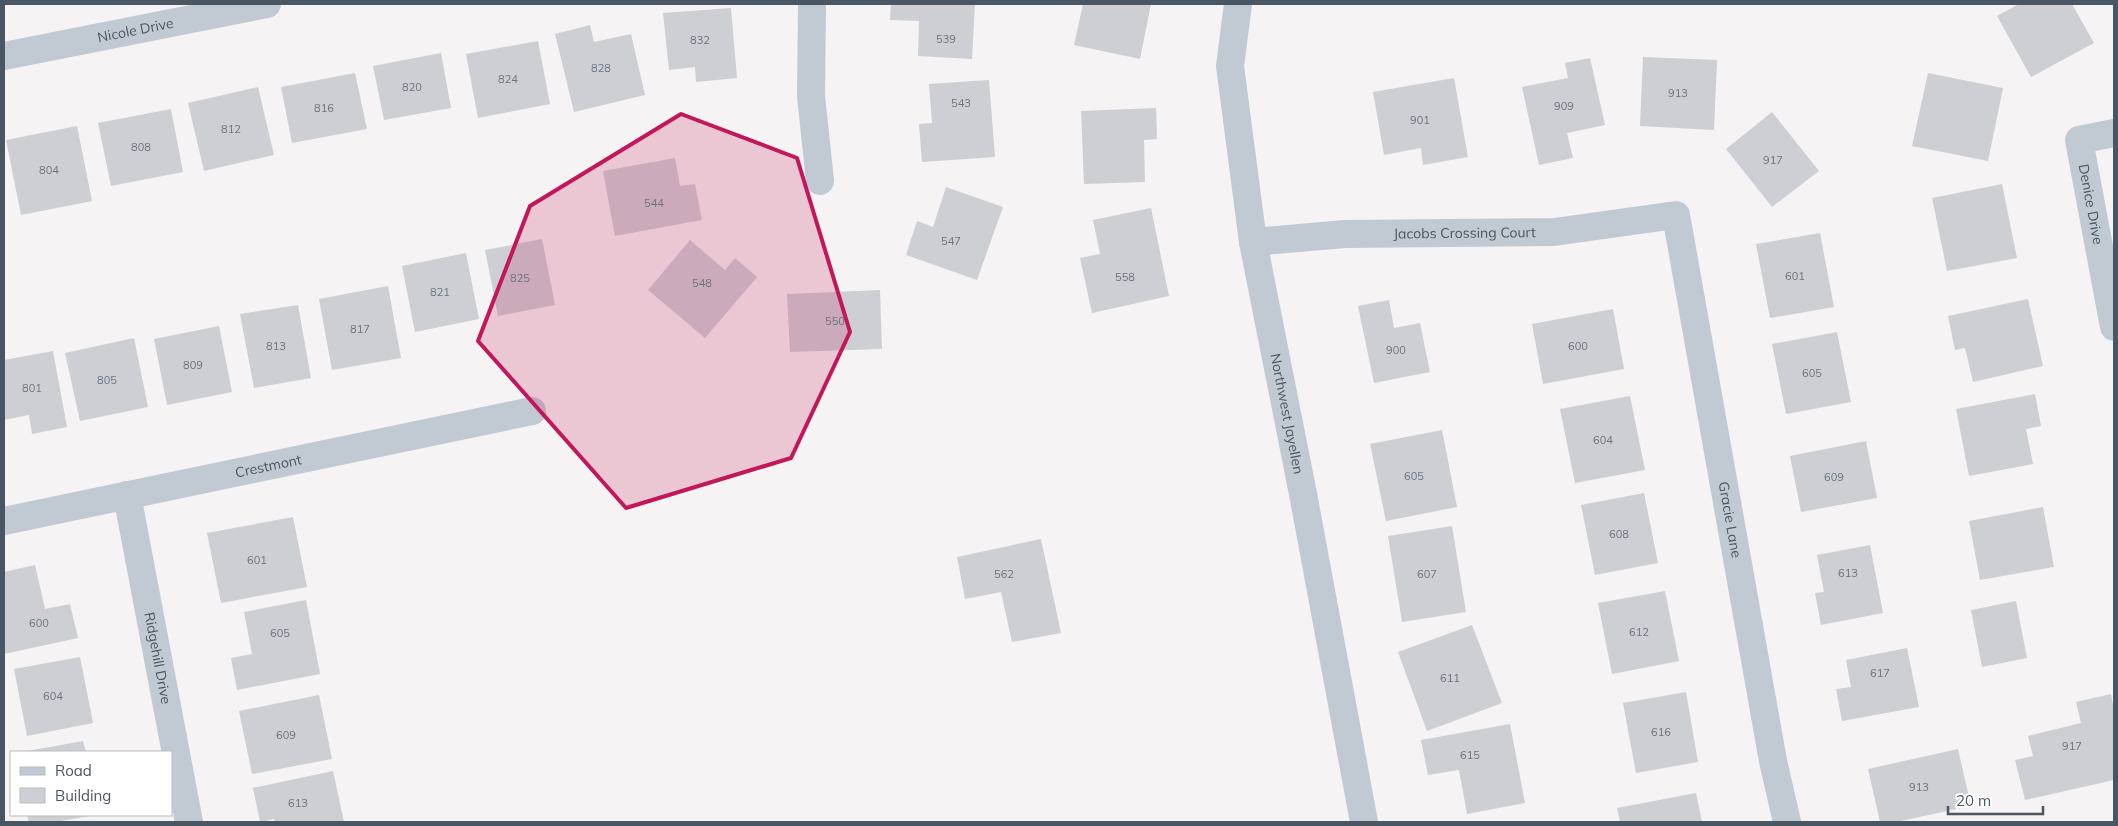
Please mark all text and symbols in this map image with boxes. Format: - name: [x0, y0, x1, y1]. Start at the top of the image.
- street label: Nicole Drive: [96, 14, 175, 46]
- house number: 539: [936, 32, 956, 46]
- house number: 832: [690, 33, 710, 47]
- house number: 828: [591, 61, 611, 75]
- house number: 824: [498, 72, 518, 86]
- house number: 820: [402, 80, 422, 94]
- house number: 913: [1668, 86, 1688, 100]
- house number: 543: [951, 96, 971, 110]
- house number: 909: [1554, 99, 1574, 113]
- house number: 816: [314, 101, 334, 115]
- house number: 901: [1410, 113, 1430, 127]
- house number: 812: [221, 122, 241, 136]
- house number: 808: [131, 140, 151, 154]
- house number: 917: [1763, 153, 1783, 167]
- street label: Denice Drive: [2075, 162, 2107, 246]
- house number: 804: [39, 163, 59, 177]
- house number: 544: [644, 196, 664, 210]
- street label: Jacobs Crossing Court: [1393, 223, 1536, 243]
- house number: 547: [941, 234, 961, 248]
- house number: 601: [1785, 269, 1805, 283]
- house number: 558: [1115, 270, 1135, 284]
- house number: 825: [510, 271, 530, 285]
- house number: 548: [692, 276, 712, 290]
- house number: 821: [430, 285, 450, 299]
- house number: 550: [825, 314, 845, 328]
- house number: 817: [350, 322, 370, 336]
- house number: 813: [266, 339, 286, 353]
- house number: 600: [1568, 339, 1588, 353]
- house number: 900: [1386, 343, 1406, 357]
- street label: Northwest Jayellen: [1266, 352, 1308, 476]
- house number: 809: [183, 358, 203, 372]
- house number: 605: [1802, 366, 1822, 380]
- house number: 805: [97, 373, 117, 387]
- house number: 801: [22, 381, 42, 395]
- house number: 604: [1593, 433, 1613, 447]
- street label: Crestmont: [233, 450, 303, 482]
- house number: 605: [1404, 469, 1424, 483]
- house number: 609: [1824, 470, 1844, 484]
- street label: Gracie Lane: [1715, 480, 1746, 559]
- house number: 608: [1609, 527, 1629, 541]
- house number: 601: [247, 553, 267, 567]
- house number: 613: [1838, 566, 1858, 580]
- house number: 562: [994, 567, 1014, 581]
- house number: 607: [1417, 567, 1437, 581]
- street label: Ridgehill Drive: [140, 611, 175, 706]
- house number: 600: [29, 616, 49, 630]
- house number: 612: [1629, 625, 1649, 639]
- house number: 605: [270, 626, 290, 640]
- house number: 617: [1870, 666, 1890, 680]
- house number: 611: [1440, 671, 1460, 685]
- house number: 604: [43, 689, 63, 703]
- house number: 616: [1651, 725, 1671, 739]
- house number: 609: [276, 728, 296, 742]
- house number: 917: [2062, 739, 2082, 753]
- house number: 615: [1460, 748, 1480, 762]
- legend: [10, 751, 172, 816]
- text: Road: [55, 761, 92, 780]
- house number: 913: [1909, 780, 1929, 794]
- scale bar: [1948, 784, 2043, 816]
- text: Building: [55, 786, 111, 805]
- text: 20 m: [1956, 791, 1991, 810]
- house number: 613: [288, 796, 308, 810]

